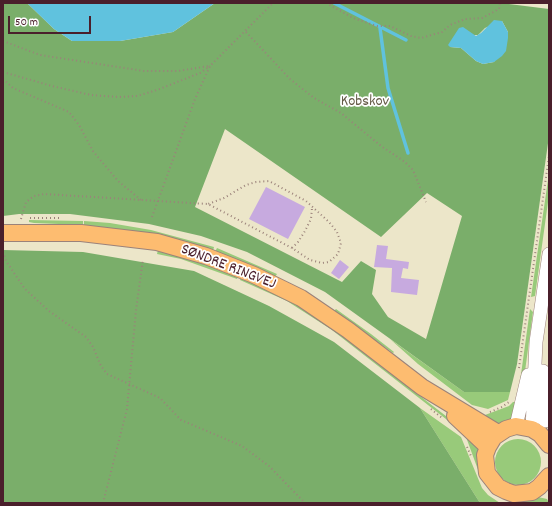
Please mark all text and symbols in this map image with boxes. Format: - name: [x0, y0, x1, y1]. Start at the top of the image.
- scale bar: [10, 8, 93, 34]
- text: 50 m: [15, 14, 38, 31]
- park label: Kobskov: [341, 93, 389, 113]
- street label: SØNDRE RINGVEJ: [178, 241, 278, 295]

